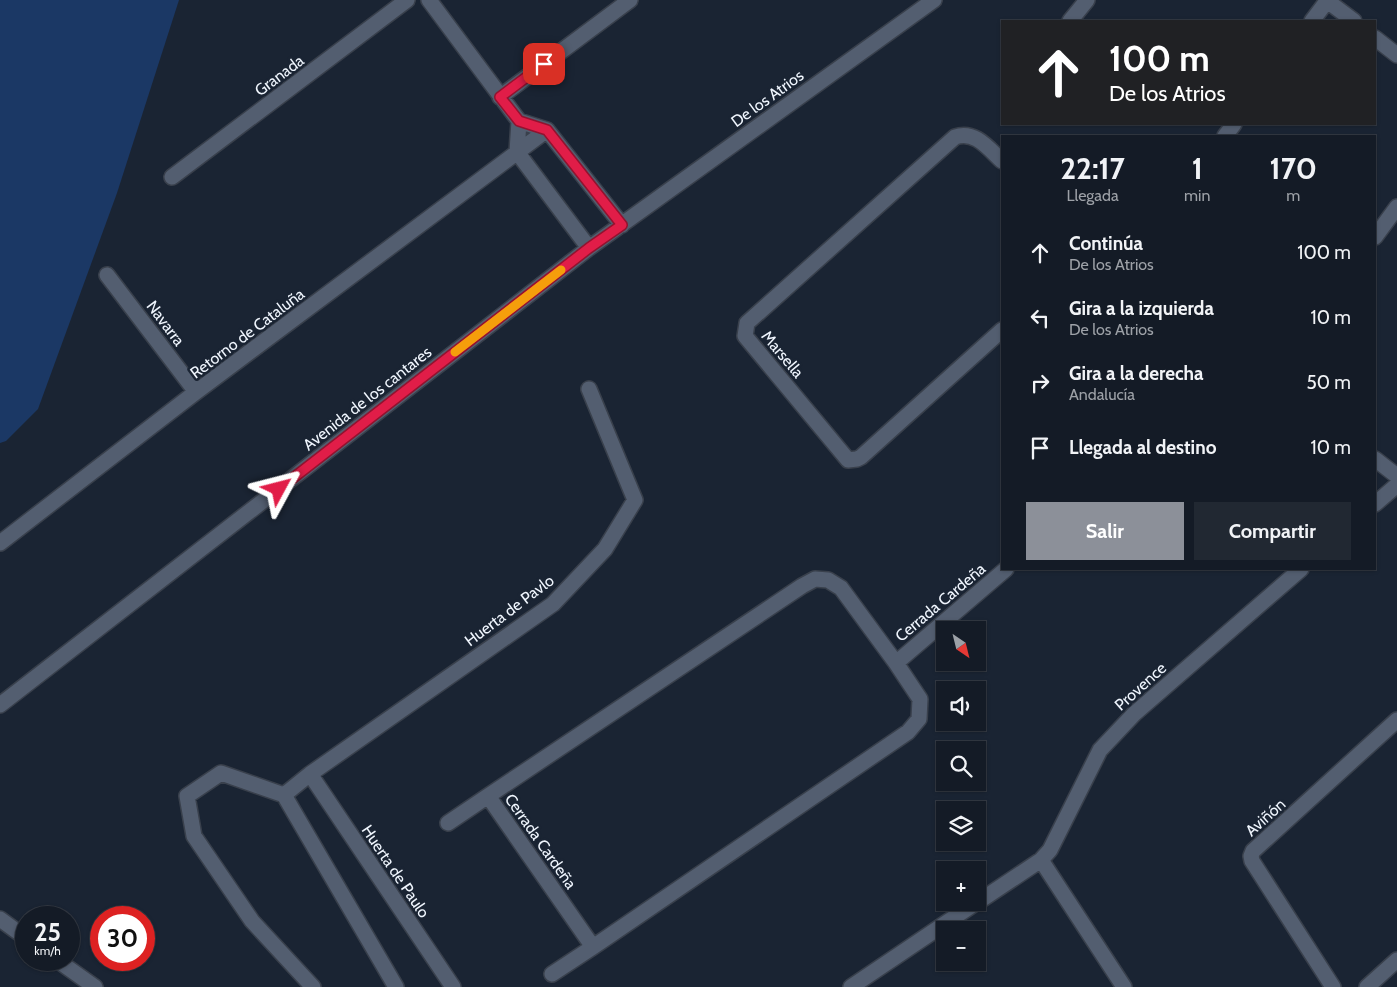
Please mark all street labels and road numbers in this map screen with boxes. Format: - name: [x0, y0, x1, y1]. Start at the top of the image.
- street label: Granada: [251, 51, 308, 100]
- street label: De los Atrios: [727, 66, 807, 131]
- street label: Retorno de Cataluña: [186, 284, 308, 383]
- street label: Navarra: [142, 297, 189, 350]
- street label: Marsella: [757, 327, 808, 382]
- street label: Avenida de los cantares: [299, 342, 436, 454]
- street label: Cerrada Cardeña: [891, 559, 989, 646]
- street label: Huerta de Pavlo: [461, 571, 558, 650]
- street label: Provence: [1111, 658, 1170, 714]
- street label: Cerrada Cardeña: [501, 790, 581, 893]
- street label: Aviñón: [1241, 794, 1289, 840]
- street label: Huerta de Paulo: [358, 821, 434, 921]

